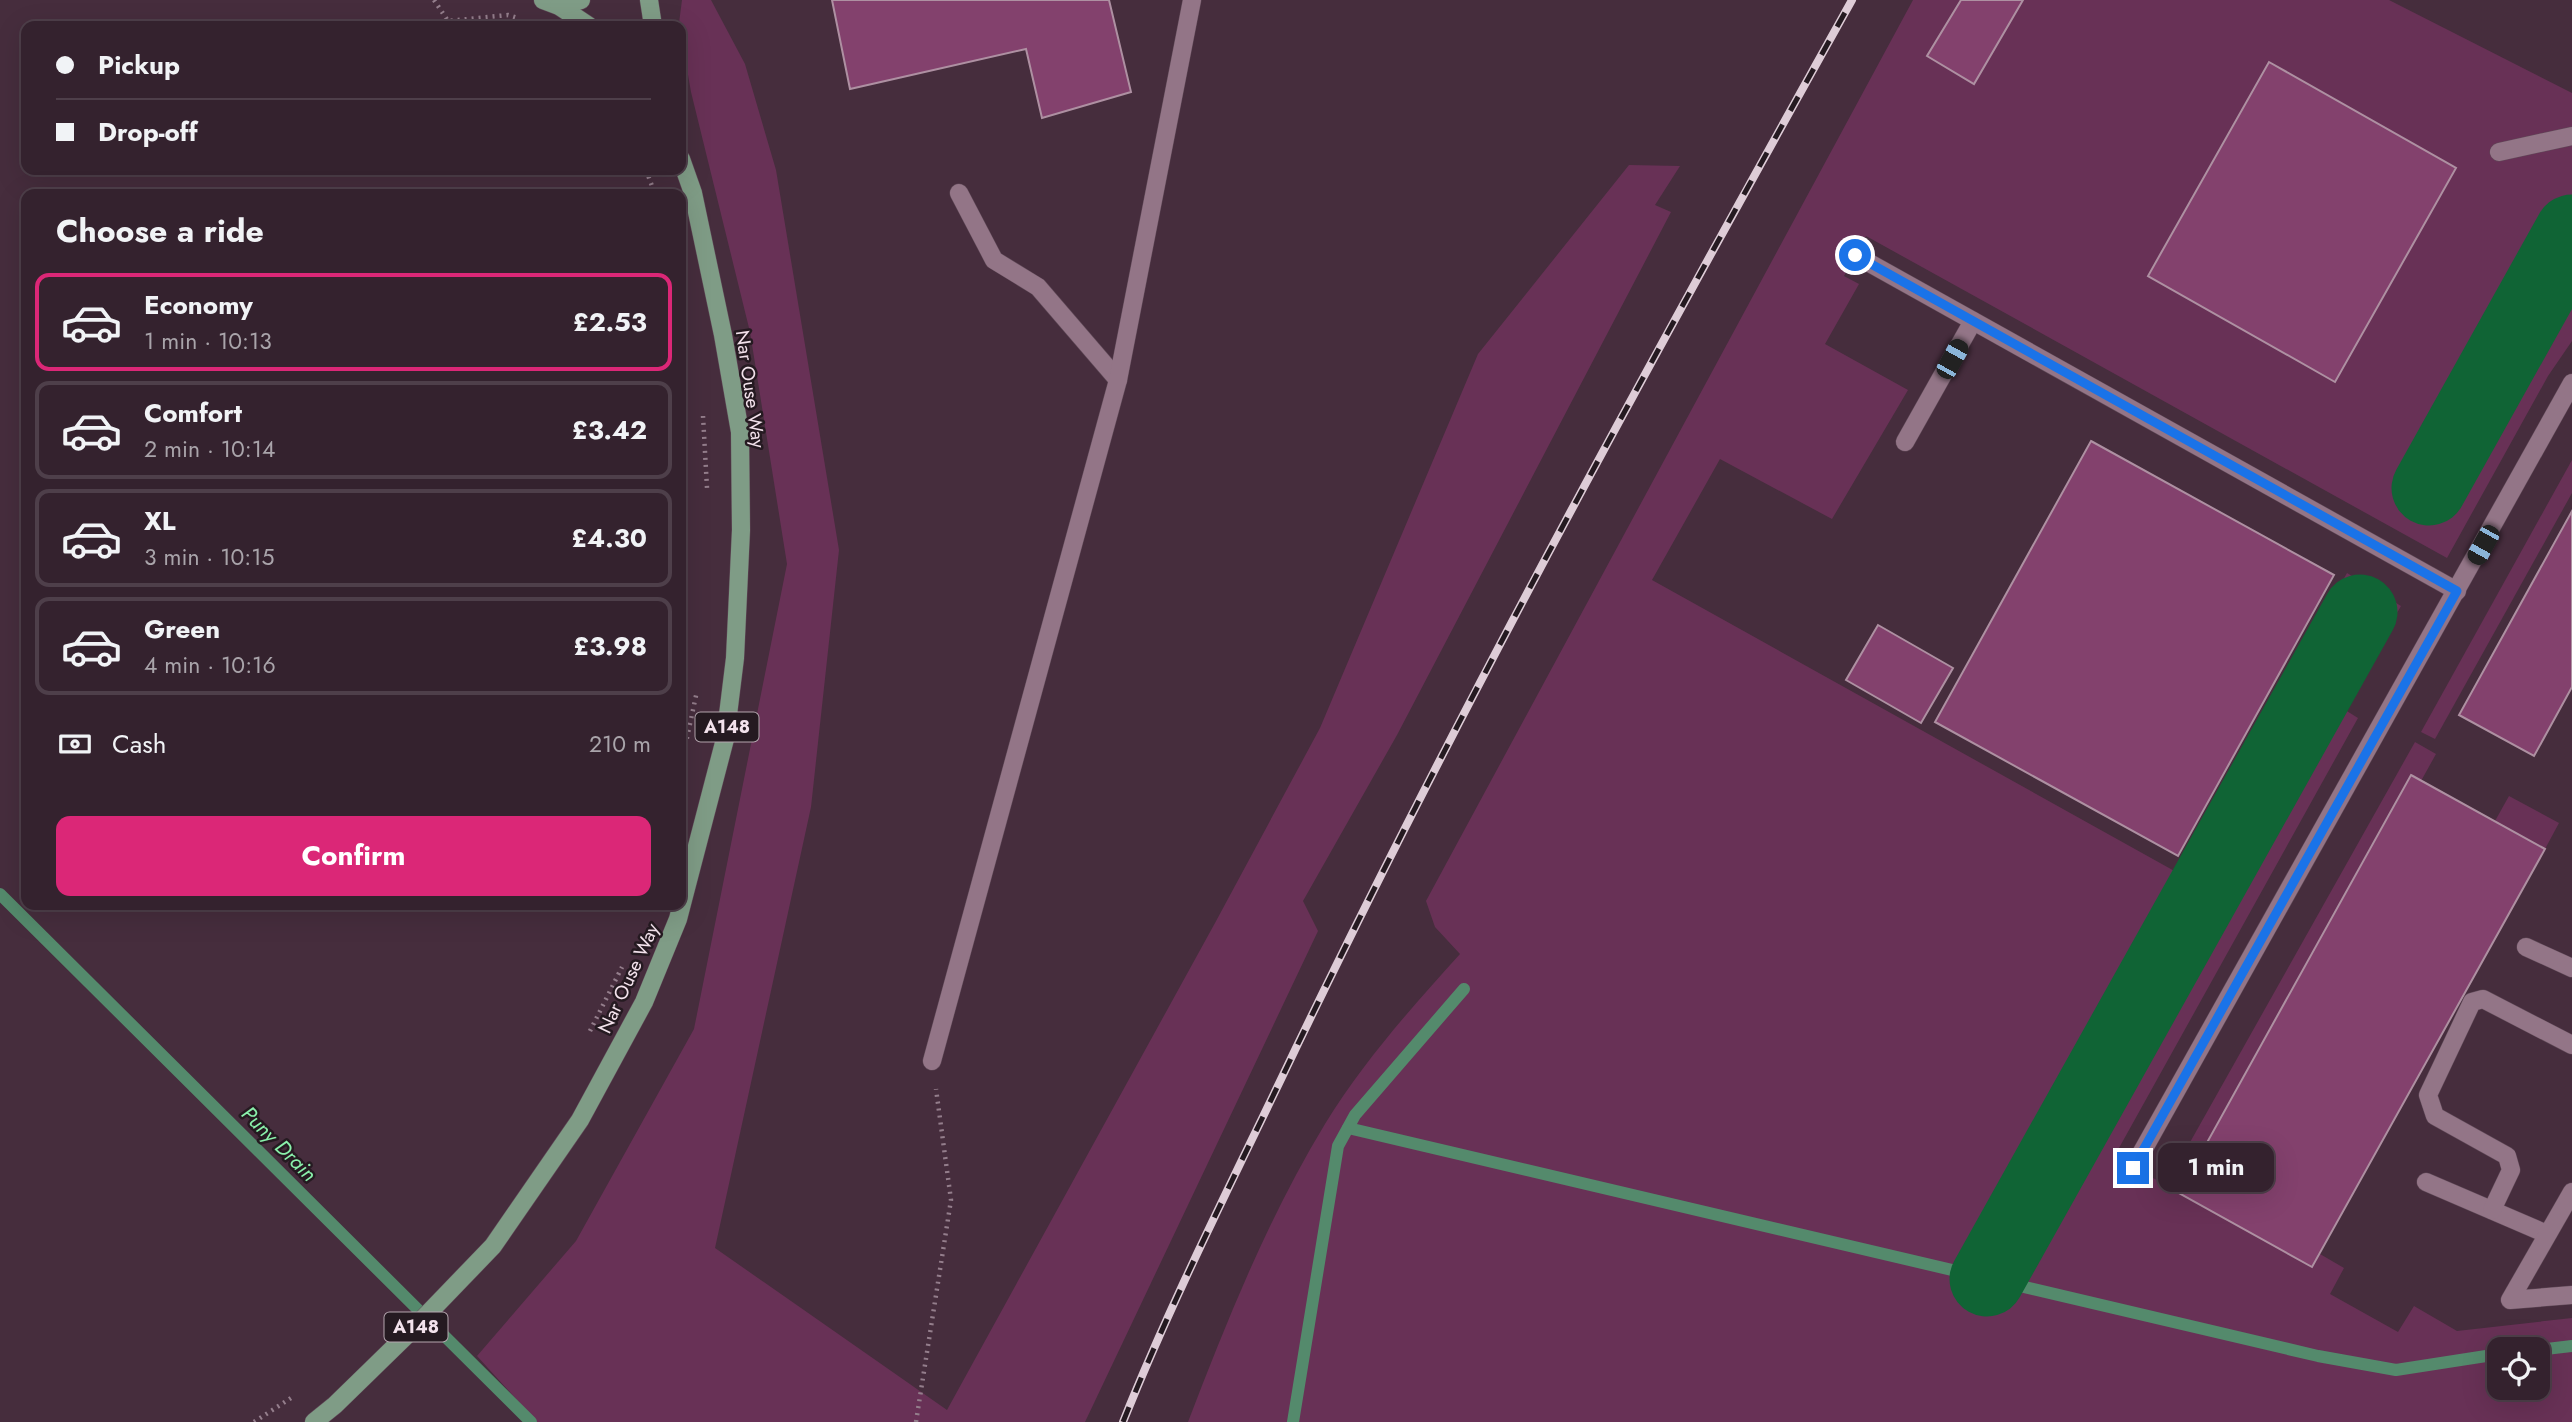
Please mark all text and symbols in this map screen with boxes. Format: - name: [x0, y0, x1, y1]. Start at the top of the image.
- text: Pickup: [98, 46, 180, 84]
- text: Drop-off: [98, 113, 198, 151]
- text: Choose a ride: [56, 208, 264, 254]
- route start: [1839, 239, 1871, 271]
- text: Economy: [144, 286, 253, 324]
- icon: car: [60, 291, 123, 354]
- text: £2.53: [573, 303, 647, 341]
- text: 1 min · 10:13: [144, 324, 272, 358]
- street label: Nar Ouse Way: [729, 329, 772, 450]
- car: [1933, 336, 1972, 382]
- text: Comfort: [144, 394, 242, 432]
- icon: car: [60, 399, 123, 462]
- text: £3.42: [572, 411, 647, 449]
- text: 2 min · 10:14: [144, 432, 276, 466]
- text: XL: [144, 502, 176, 540]
- icon: car: [60, 507, 123, 570]
- text: £4.30: [571, 519, 647, 557]
- car: [2464, 522, 2503, 568]
- text: 3 min · 10:15: [144, 540, 275, 574]
- text: Green: [144, 610, 220, 648]
- icon: car: [60, 615, 123, 678]
- text: £3.98: [573, 627, 647, 665]
- text: 4 min · 10:16: [144, 648, 276, 682]
- road number: A148: [696, 712, 758, 742]
- icon: cash: [56, 725, 94, 763]
- text: Cash: [112, 725, 166, 763]
- text: 210 m: [589, 727, 651, 761]
- button: Confirm: [56, 816, 651, 896]
- street label: Nar Ouse Way: [591, 918, 666, 1038]
- water label: Puny Drain: [235, 1100, 323, 1188]
- callout: 1 min: [2158, 1144, 2273, 1192]
- text: 1 min: [2187, 1150, 2245, 1184]
- route end: [2117, 1152, 2149, 1184]
- road number: A148: [384, 1312, 448, 1342]
- map controls: [2487, 1337, 2550, 1400]
- button: locate: [2487, 1337, 2550, 1400]

